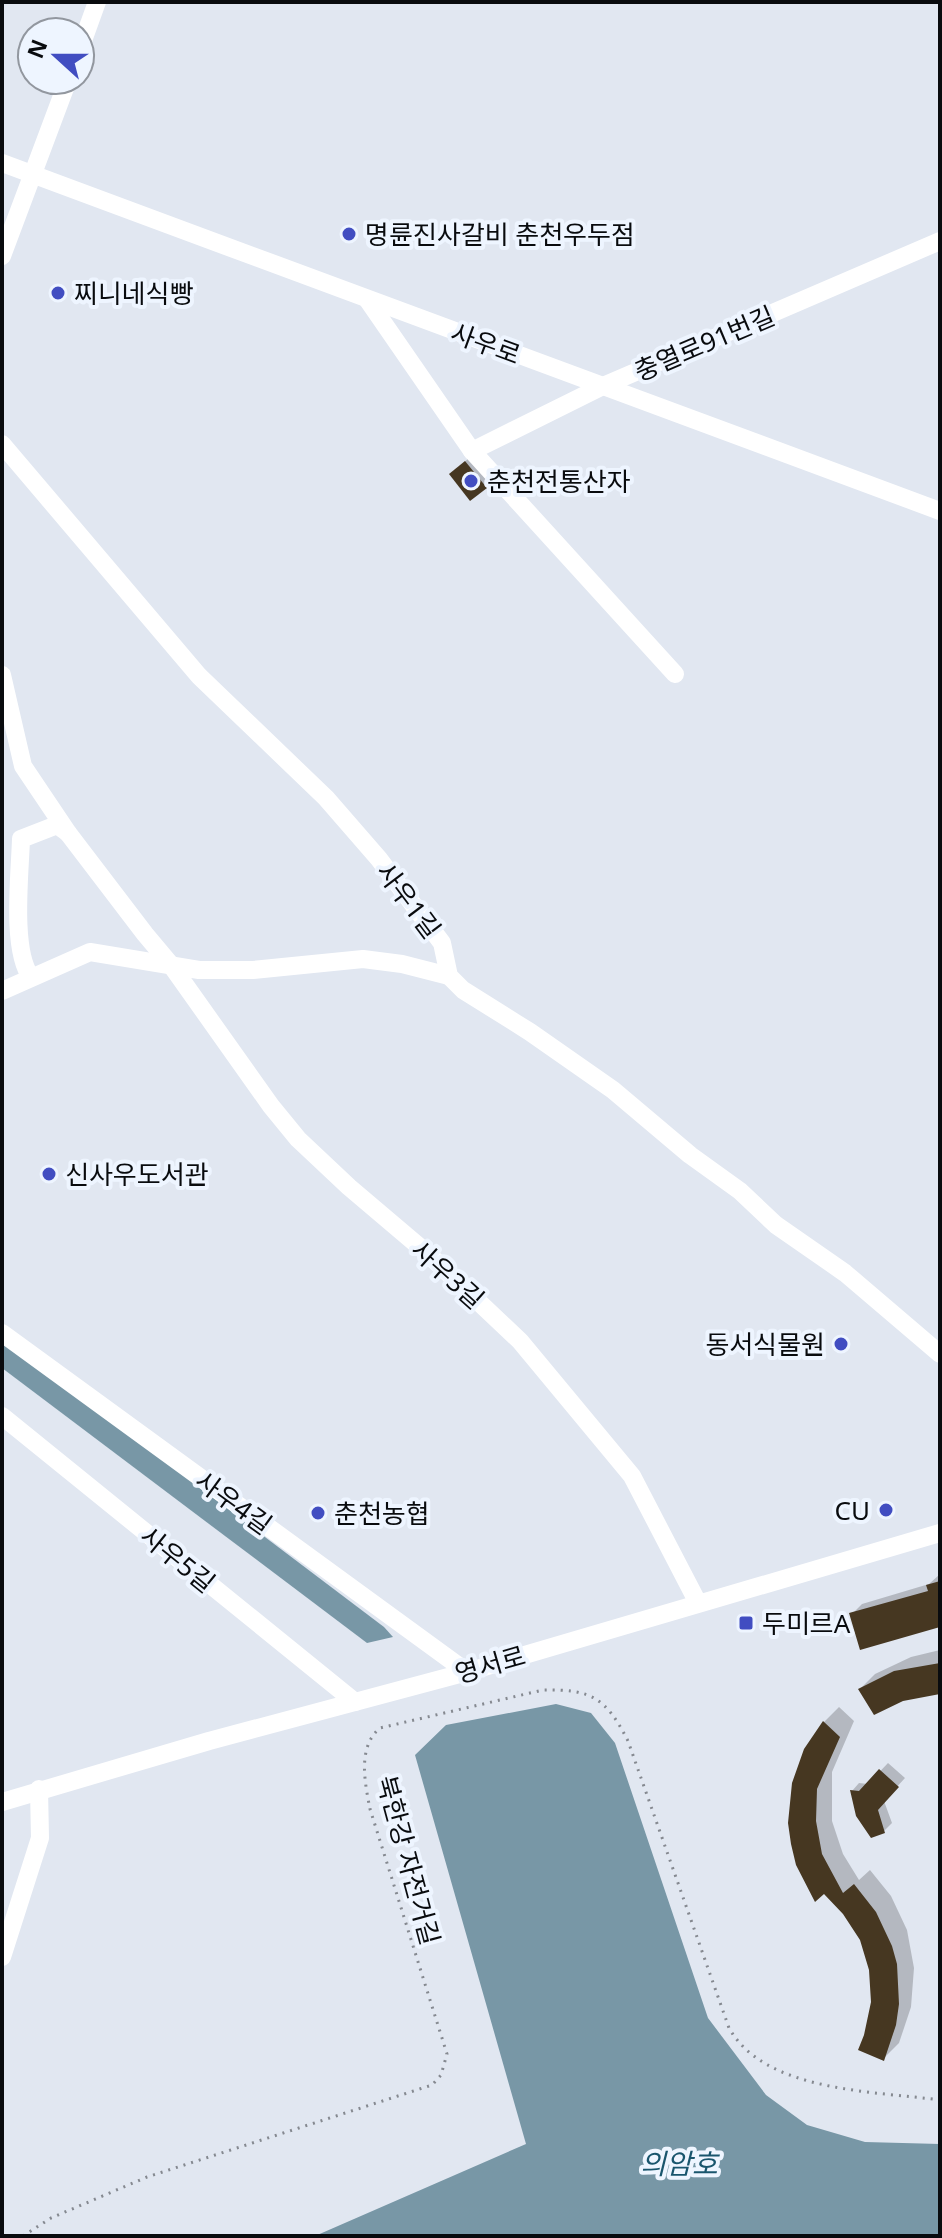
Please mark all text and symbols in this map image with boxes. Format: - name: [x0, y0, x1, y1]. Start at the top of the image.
- north arrow: [16, 16, 96, 96]
- text: N: [19, 35, 54, 62]
- place label: 명륜진사갈비 춘천우두점: [365, 216, 635, 252]
- marker: 명륜진사갈비 춘천우두점: [340, 225, 358, 243]
- place label: 찌니네식빵: [74, 275, 194, 311]
- marker: 찌니네식빵: [49, 284, 67, 302]
- street label: 충열로91번길: [628, 297, 780, 389]
- street label: 사우로: [446, 314, 526, 372]
- place label: 춘천전통산자: [487, 463, 631, 499]
- marker: 춘천전통산자: [462, 472, 480, 490]
- street label: 사우1길: [369, 855, 449, 945]
- place label: 신사우도서관: [65, 1156, 209, 1192]
- marker: 신사우도서관: [40, 1165, 58, 1183]
- street label: 사우3길: [404, 1232, 492, 1316]
- place label: 동서식물원: [705, 1326, 825, 1362]
- marker: 동서식물원: [832, 1335, 850, 1353]
- street label: 사우4길: [188, 1462, 280, 1542]
- place label: CU: [835, 1492, 870, 1528]
- place label: 춘천농협: [334, 1495, 430, 1531]
- marker: CU: [877, 1501, 895, 1519]
- marker: 춘천농협: [309, 1504, 327, 1522]
- street label: 사우5길: [133, 1518, 223, 1600]
- place label: 두미르A: [762, 1605, 851, 1641]
- marker: 두미르A: [737, 1614, 755, 1632]
- street label: 영서로: [451, 1637, 529, 1691]
- street label: 북한강 자전거길: [369, 1771, 449, 1949]
- water label: 의암호: [640, 2144, 720, 2182]

